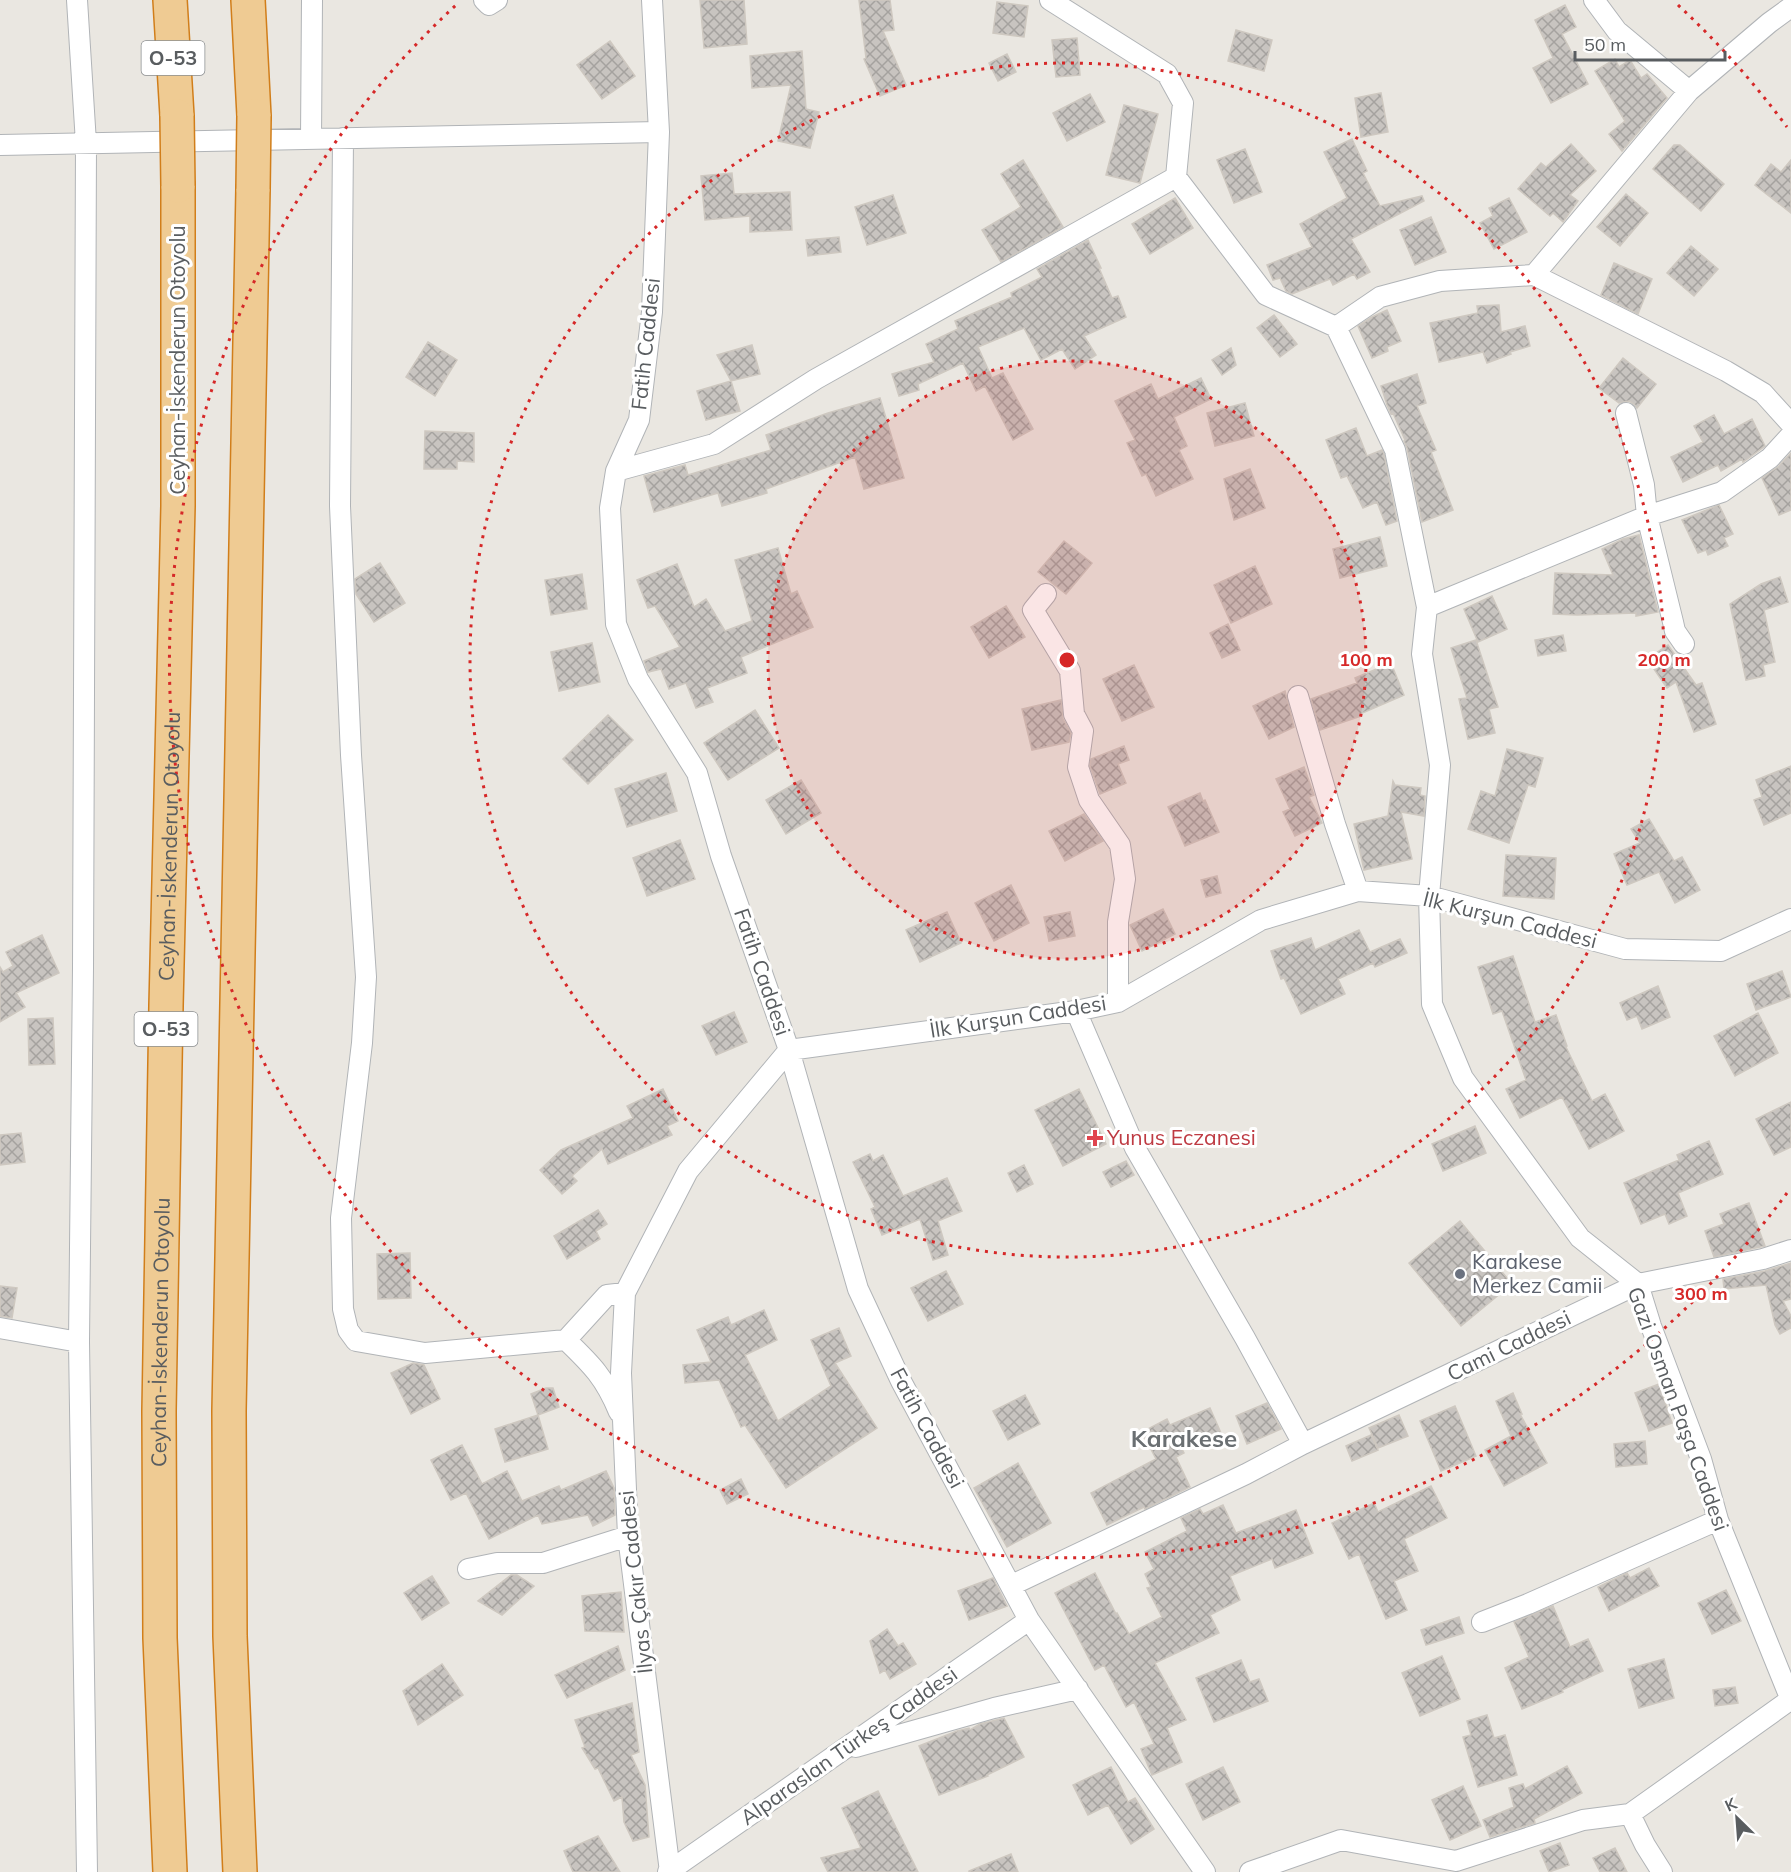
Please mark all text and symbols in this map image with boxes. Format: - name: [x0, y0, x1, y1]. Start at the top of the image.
- scale bar: [1575, 24, 1725, 62]
- text: 50 m: [1584, 33, 1626, 56]
- road number: O-53: [142, 41, 204, 75]
- street label: Ceyhan-İskenderun Otoyolu: [164, 225, 190, 495]
- street label: Fatih Caddesi: [625, 277, 665, 411]
- text: 100 m: [1339, 648, 1393, 671]
- text: 200 m: [1637, 648, 1691, 671]
- centre of rings: [1057, 650, 1077, 670]
- street label: Ceyhan-İskenderun Otoyolu: [153, 711, 185, 981]
- street label: İlk Kurşun Caddesi: [1421, 885, 1600, 953]
- street label: Fatih Caddesi: [729, 905, 797, 1039]
- street label: İlk Kurşun Caddesi: [928, 989, 1108, 1043]
- road number: O-53: [134, 1012, 198, 1046]
- place label: Yunus Eczanesi: [1106, 1124, 1256, 1150]
- marker: Yunus Eczanesi: [1088, 1131, 1102, 1145]
- street label: Ceyhan-İskenderun Otoyolu: [145, 1197, 175, 1467]
- place label: Karakese Merkez Camii: [1472, 1248, 1602, 1298]
- marker: Karakese Merkez Camii: [1453, 1267, 1467, 1281]
- text: 300 m: [1674, 1282, 1728, 1305]
- street label: Gazi Osman Paşa Caddesi: [1623, 1283, 1735, 1534]
- street label: Cami Caddesi: [1443, 1304, 1575, 1386]
- street label: Fatih Caddesi: [885, 1363, 971, 1492]
- district label: Karakese: [1131, 1423, 1237, 1453]
- street label: İlyas Çakır Caddesi: [612, 1489, 658, 1675]
- street label: Alparaslan Türkeş Caddesi: [735, 1660, 962, 1830]
- north arrow: [1707, 1788, 1767, 1848]
- text: K: [1722, 1793, 1741, 1816]

